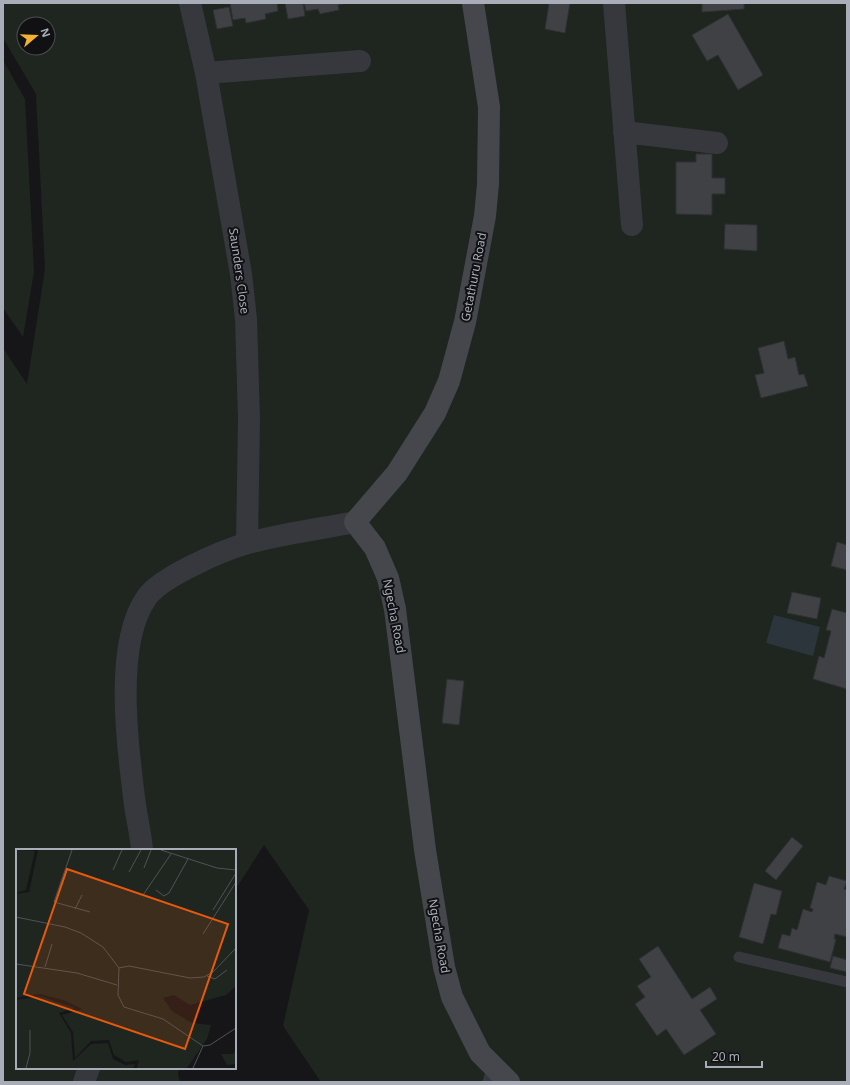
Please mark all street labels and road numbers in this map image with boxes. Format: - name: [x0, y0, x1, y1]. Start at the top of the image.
- street label: Saunders Close: [225, 227, 254, 315]
- street label: Getathuru Road: [457, 231, 490, 323]
- street label: Ngecha Road: [379, 577, 410, 654]
- street label: Ngecha Road: [425, 897, 454, 974]

